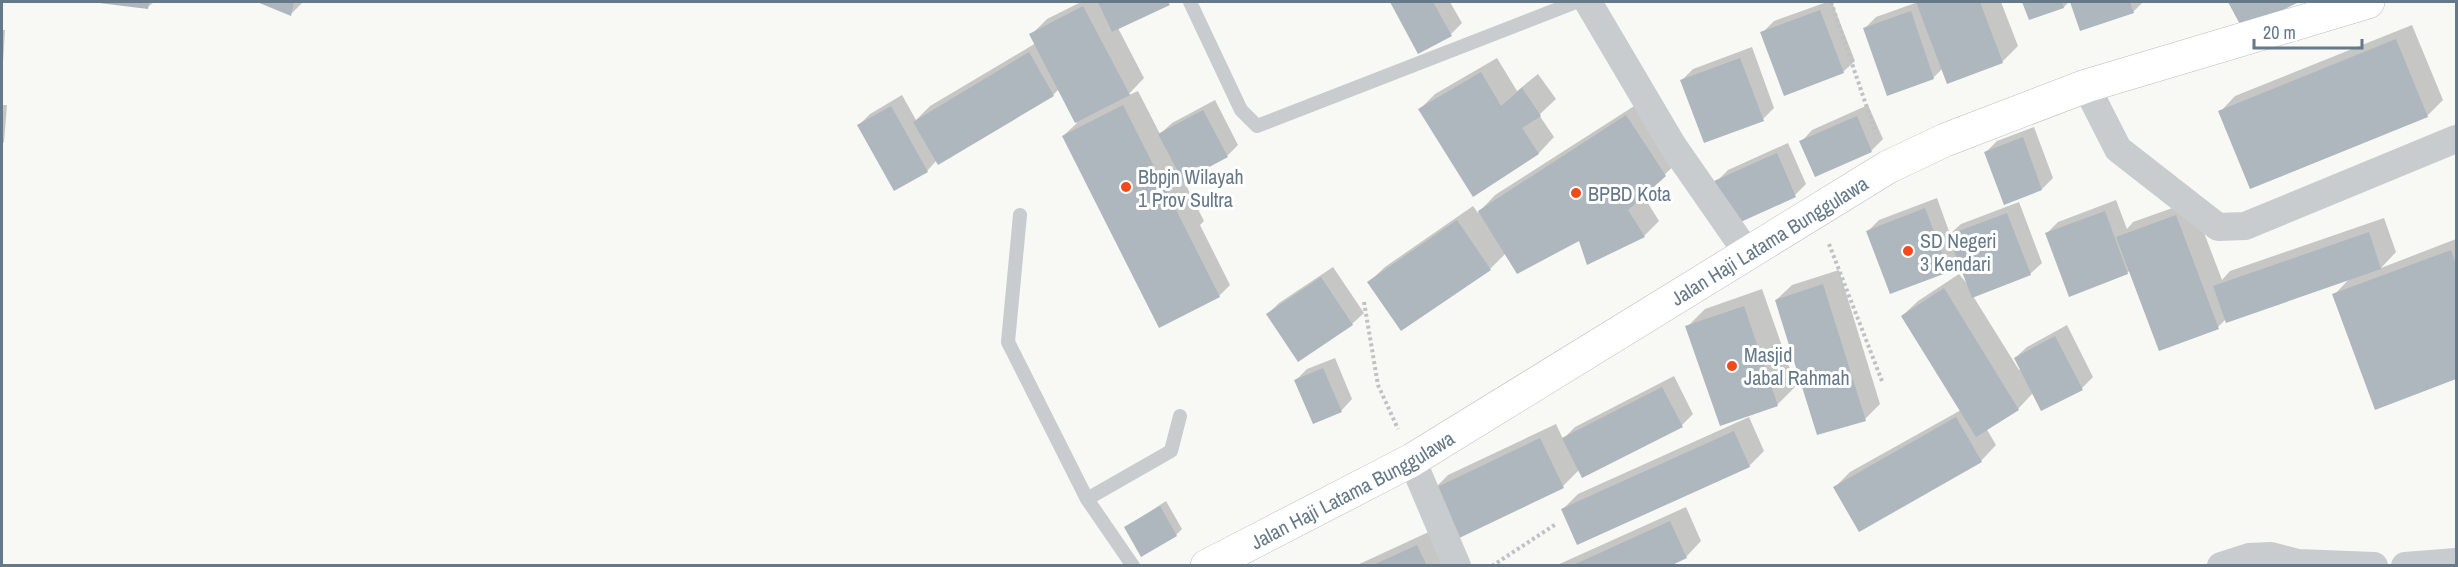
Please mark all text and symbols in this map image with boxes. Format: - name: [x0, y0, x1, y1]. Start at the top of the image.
- scale bar: [2254, 12, 2362, 50]
- text: 20 m: [2263, 20, 2296, 45]
- place label: Bbpjn Wilayah 1 Prov Sultra: [1138, 163, 1244, 213]
- street label: Jalan Haji Latama Bunggulawa: [1665, 169, 1873, 311]
- marker: Bbpjn Wilayah 1 Prov Sultra: [1119, 180, 1133, 194]
- place label: BPBD Kota: [1588, 180, 1671, 207]
- marker: BPBD Kota: [1569, 186, 1583, 200]
- place label: SD Negeri 3 Kendari: [1920, 227, 1997, 277]
- marker: SD Negeri 3 Kendari: [1901, 244, 1915, 258]
- place label: Masjid Jabal Rahmah: [1744, 341, 1850, 391]
- marker: Masjid Jabal Rahmah: [1725, 359, 1739, 373]
- street label: Jalan Haji Latama Bunggulawa: [1246, 424, 1459, 555]

